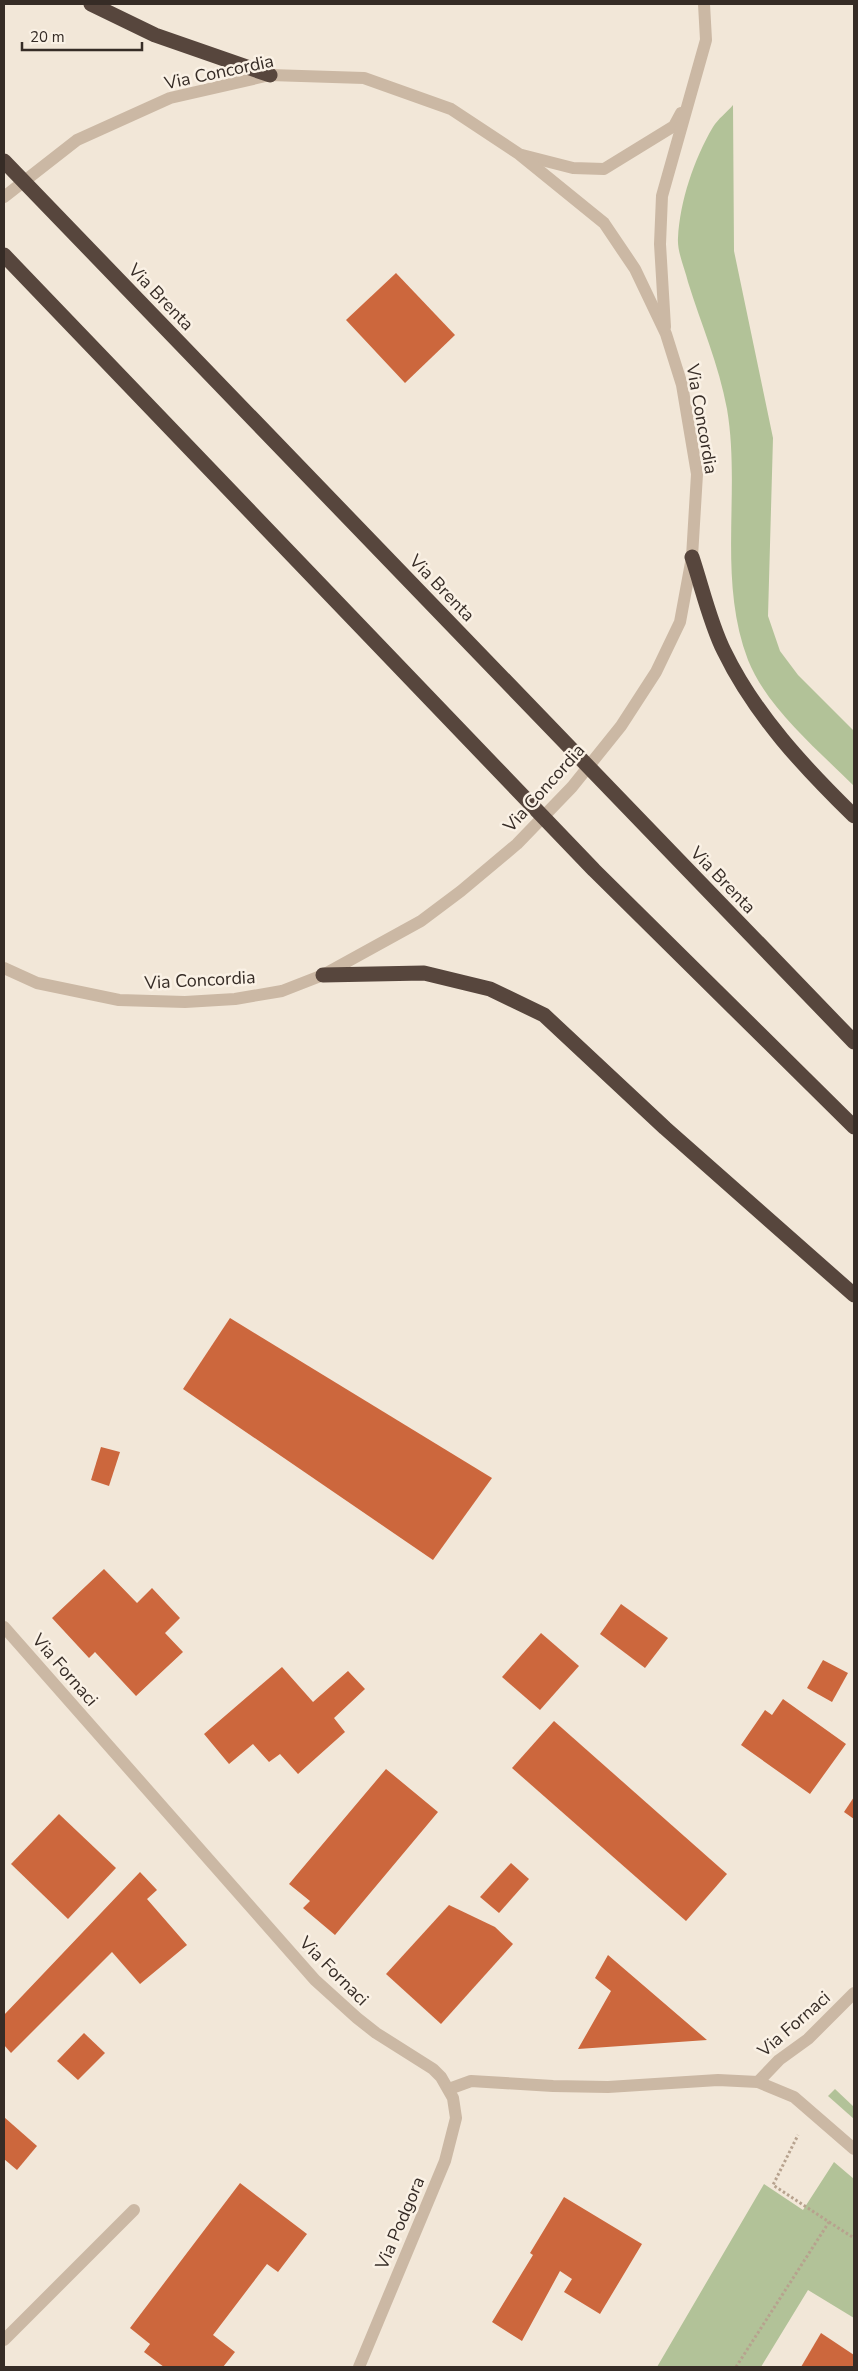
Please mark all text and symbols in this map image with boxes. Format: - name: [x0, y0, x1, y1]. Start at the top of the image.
- scale bar: [22, 20, 142, 52]
- text: 20 m: [30, 27, 65, 47]
- street label: Via Concordia: [161, 49, 276, 96]
- street label: Via Brenta: [122, 257, 199, 336]
- street label: Via Concordia: [680, 361, 723, 476]
- street label: Via Brenta: [403, 548, 480, 627]
- street label: Via Concordia: [497, 739, 590, 838]
- street label: Via Brenta: [684, 840, 761, 919]
- street label: Via Concordia: [143, 965, 256, 995]
- street label: Via Fornaci: [26, 1628, 103, 1711]
- street label: Via Fornaci: [293, 1930, 374, 2011]
- street label: Via Fornaci: [752, 1986, 835, 2063]
- street label: Via Podgora: [369, 2173, 430, 2274]

